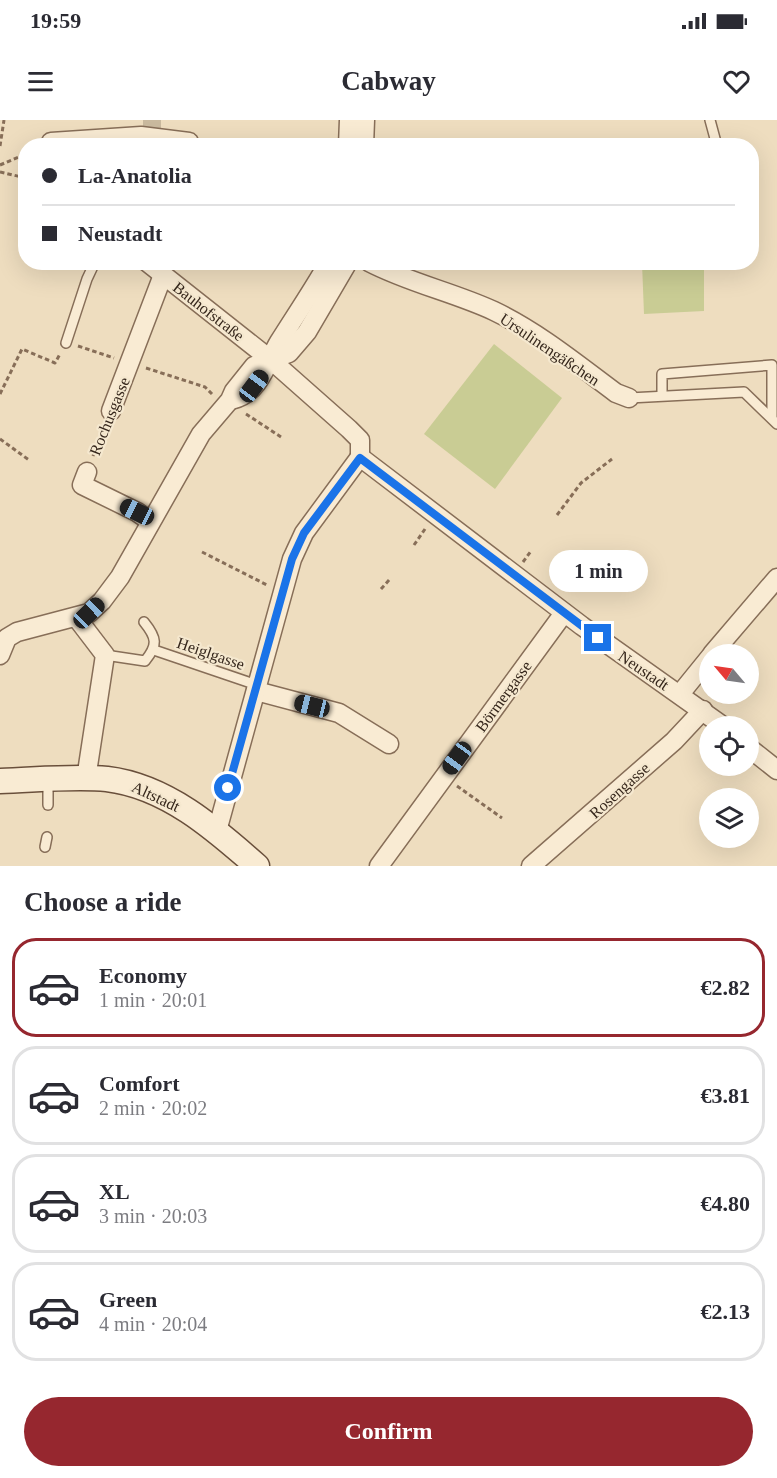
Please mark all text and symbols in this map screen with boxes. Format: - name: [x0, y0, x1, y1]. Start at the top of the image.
- text: 19:59: [30, 8, 81, 33]
- icon: menu: [24, 65, 57, 98]
- icon: heart: [720, 65, 753, 98]
- text: Cabway: [341, 66, 436, 96]
- text: La-Anatolia: [78, 163, 192, 188]
- text: Neustadt: [78, 221, 162, 246]
- street label: Bauhofstraße: [170, 278, 248, 344]
- street label: Ursulinengäßchen: [496, 310, 603, 390]
- car: [236, 366, 272, 406]
- street label: Rochusgasse: [86, 375, 134, 458]
- car: [117, 496, 157, 528]
- callout: 1 min: [548, 551, 648, 593]
- text: 1 min: [574, 560, 623, 582]
- car: [70, 594, 108, 632]
- route end: [584, 624, 611, 651]
- street label: Heiglgasse: [175, 634, 247, 674]
- north arrow: [699, 644, 759, 704]
- map controls: [699, 644, 759, 848]
- street label: Neustadt: [615, 647, 673, 694]
- street label: Börmergasse: [472, 658, 536, 736]
- car: [292, 693, 332, 719]
- button: locate: [699, 716, 759, 776]
- car: [439, 738, 475, 778]
- street label: Rosengasse: [586, 759, 653, 822]
- route start: [214, 774, 241, 801]
- street label: Altstadt: [129, 778, 183, 815]
- button: layers: [699, 788, 759, 848]
- text: Choose a ride: [24, 887, 182, 917]
- icon: car: [27, 961, 81, 1015]
- text: Economy: [99, 963, 187, 988]
- text: €2.82: [701, 975, 750, 1000]
- text: 1 min · 20:01: [99, 989, 207, 1011]
- icon: car: [27, 1069, 81, 1123]
- text: Comfort: [99, 1071, 180, 1096]
- text: €3.81: [701, 1083, 750, 1108]
- text: 2 min · 20:02: [99, 1097, 207, 1119]
- icon: car: [27, 1177, 81, 1231]
- text: XL: [99, 1179, 130, 1204]
- text: €4.80: [701, 1191, 750, 1216]
- text: 3 min · 20:03: [99, 1205, 207, 1227]
- icon: car: [27, 1285, 81, 1339]
- text: Green: [99, 1287, 157, 1312]
- text: €2.13: [701, 1299, 750, 1324]
- text: 4 min · 20:04: [99, 1313, 207, 1335]
- button: Confirm: [24, 1397, 753, 1466]

